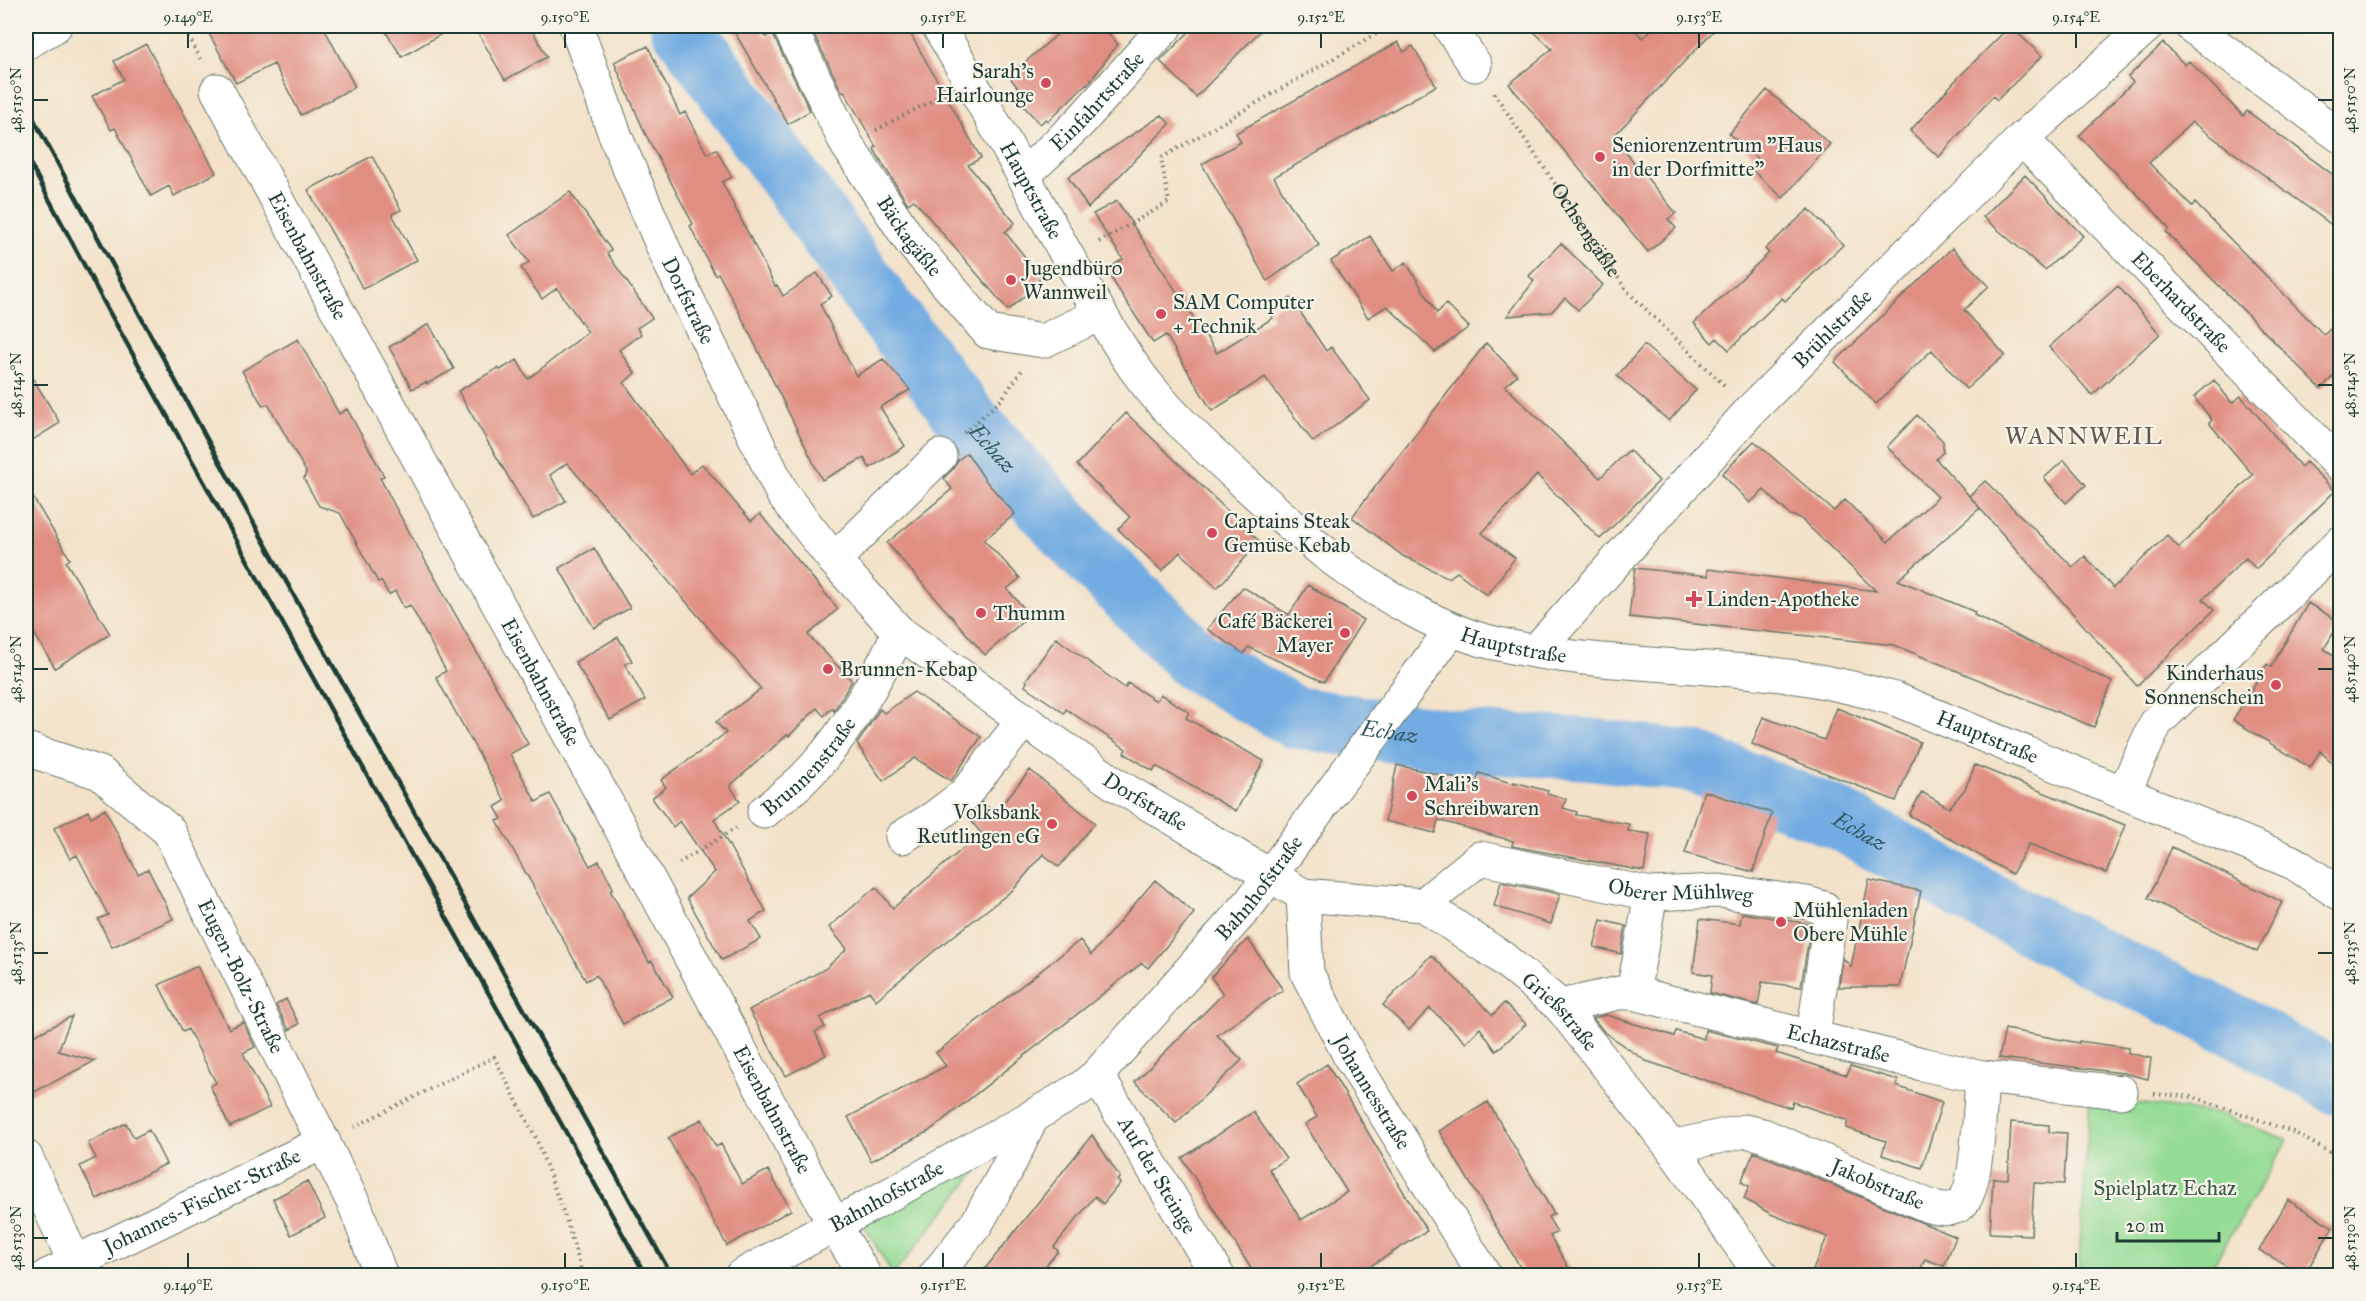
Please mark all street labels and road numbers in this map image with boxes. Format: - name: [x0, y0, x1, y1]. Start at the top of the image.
- street label: Einfahrtstraße: [1045, 46, 1150, 157]
- street label: Hauptstraße: [994, 137, 1069, 244]
- street label: Ochsengäßle: [1545, 178, 1627, 282]
- street label: Eisenbahnstraße: [262, 187, 353, 325]
- street label: Bäckagäßle: [871, 191, 948, 282]
- street label: Eberhardstraße: [2126, 246, 2237, 359]
- street label: Dorfstraße: [656, 253, 721, 349]
- street label: Brühlstraße: [1787, 283, 1878, 374]
- street label: Eisenbahnstraße: [495, 614, 586, 751]
- street label: Hauptstraße: [1457, 621, 1568, 669]
- street label: Hauptstraße: [1933, 704, 2042, 770]
- street label: Brunnenstraße: [756, 712, 862, 822]
- street label: Dorfstraße: [1098, 767, 1192, 837]
- street label: Bahnhofstraße: [1210, 830, 1309, 946]
- street label: Oberer Mühlweg: [1606, 872, 1755, 909]
- street label: Eugen-Bolz-Straße: [192, 895, 290, 1058]
- street label: Grießstraße: [1516, 967, 1604, 1057]
- street label: Echazstraße: [1784, 1018, 1893, 1069]
- street label: Johannesstraße: [1327, 1028, 1417, 1155]
- street label: Eisenbahnstraße: [727, 1041, 818, 1179]
- street label: Auf der Steinge: [1112, 1111, 1203, 1239]
- street label: Johannes-Fischer-Straße: [97, 1142, 305, 1261]
- street label: Jakobstraße: [1825, 1152, 1929, 1216]
- street label: Bahnhofstraße: [825, 1154, 949, 1238]

